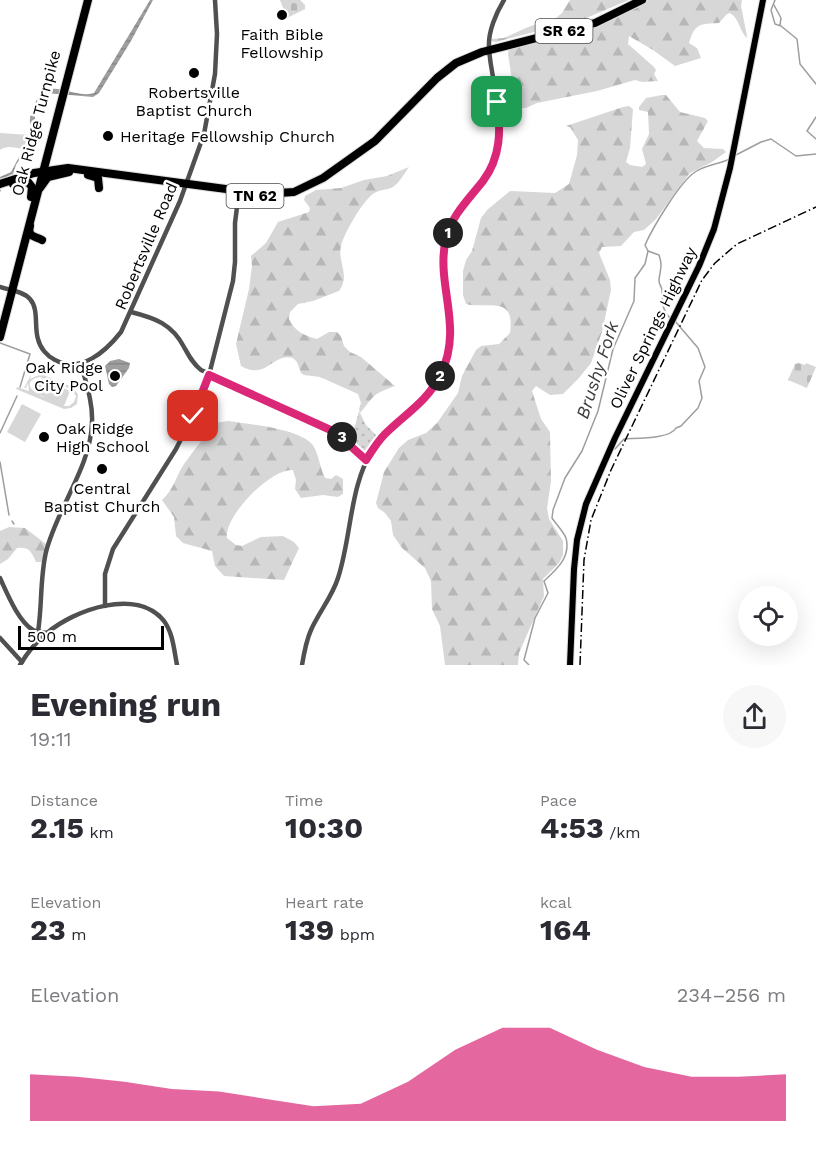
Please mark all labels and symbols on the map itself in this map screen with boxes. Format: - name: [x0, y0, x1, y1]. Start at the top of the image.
- marker: Faith Bible Fellowship: [275, 8, 289, 22]
- road number: SR 62: [536, 19, 592, 43]
- place label: Faith Bible Fellowship: [240, 25, 324, 62]
- street label: Oak Ridge Turnpike: [7, 48, 65, 198]
- marker: Robertsville Baptist Church: [187, 66, 201, 80]
- pin: [471, 76, 522, 127]
- place label: Robertsville Baptist Church: [136, 83, 252, 120]
- place label: Heritage Fellowship Church: [120, 127, 335, 146]
- marker: Heritage Fellowship Church: [101, 129, 115, 143]
- street label: Robertsville Road: [111, 180, 181, 312]
- road number: TN 62: [226, 184, 284, 208]
- pin: 1: [433, 218, 463, 248]
- street label: Oliver Springs Highway: [605, 243, 701, 412]
- water label: Brushy Fork: [571, 318, 623, 421]
- place label: Oak Ridge City Pool: [25, 358, 103, 395]
- pin: 2: [425, 361, 455, 391]
- marker: Oak Ridge City Pool: [108, 369, 122, 383]
- pin: [167, 390, 218, 441]
- place label: Oak Ridge High School: [56, 419, 149, 456]
- pin: 3: [327, 422, 357, 452]
- marker: Oak Ridge High School: [37, 430, 51, 444]
- marker: Central Baptist Church: [95, 462, 109, 476]
- place label: Central Baptist Church: [44, 479, 160, 516]
- scale bar: [18, 623, 164, 650]

